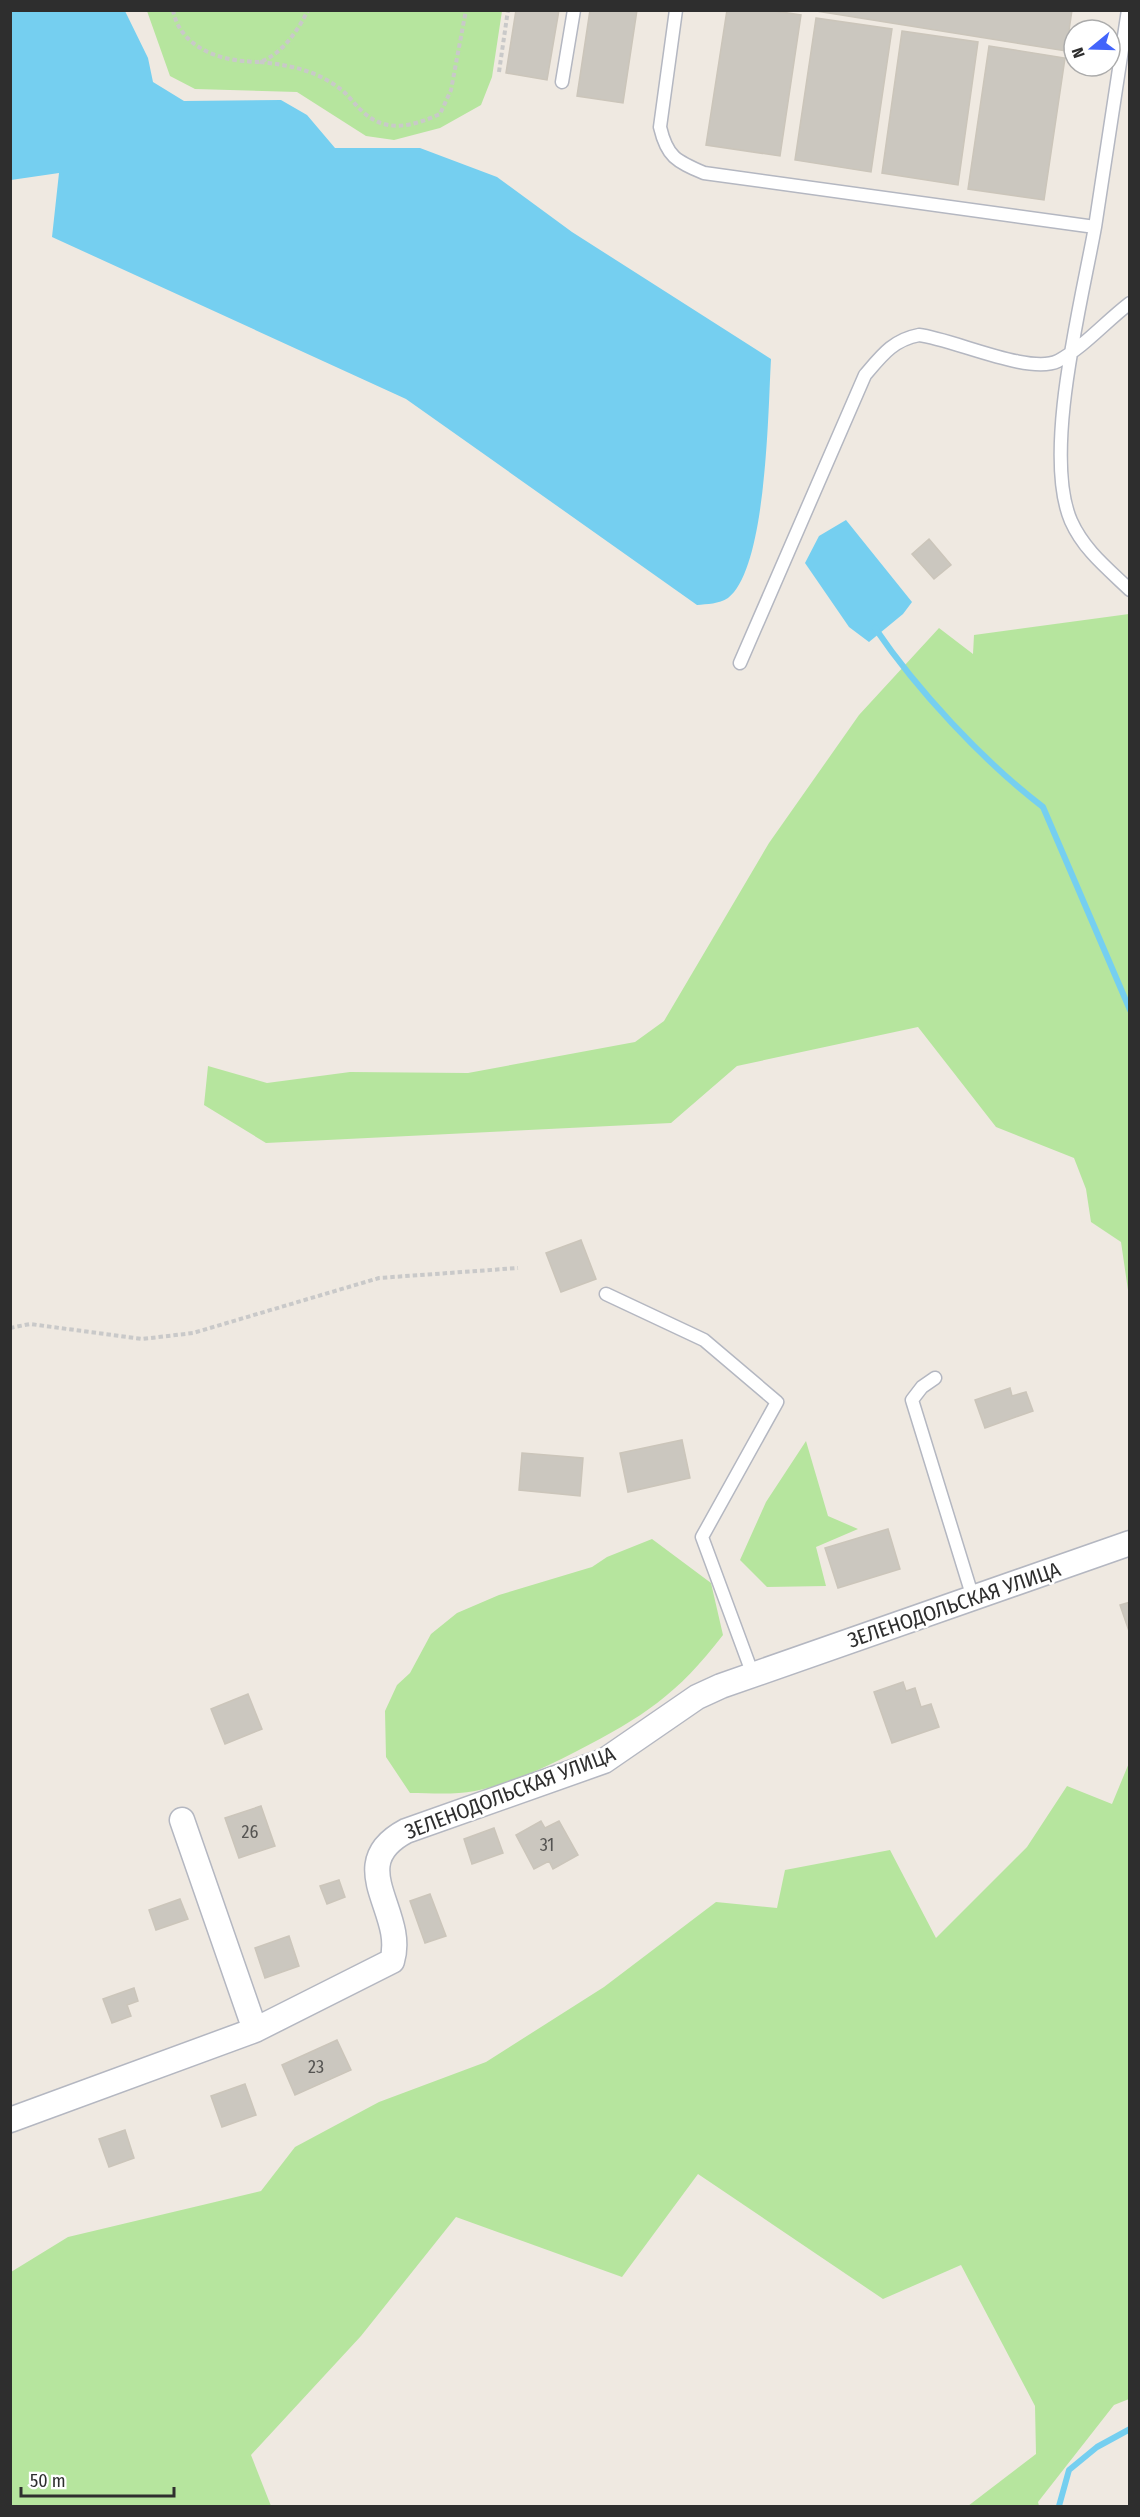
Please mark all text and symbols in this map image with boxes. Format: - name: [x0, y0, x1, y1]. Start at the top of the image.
- north arrow: [1062, 18, 1122, 78]
- text: N: [1068, 45, 1089, 60]
- street label: ЗЕЛЕНОДОЛЬСКАЯ УЛИЦА: [844, 1556, 1064, 1654]
- street label: ЗЕЛЕНОДОЛЬСКАЯ УЛИЦА: [401, 1741, 619, 1845]
- house number: 26: [242, 1821, 259, 1843]
- house number: 31: [540, 1834, 554, 1856]
- house number: 23: [308, 2056, 324, 2078]
- scale bar: [21, 2460, 174, 2498]
- text: 50 m: [30, 2470, 66, 2492]

